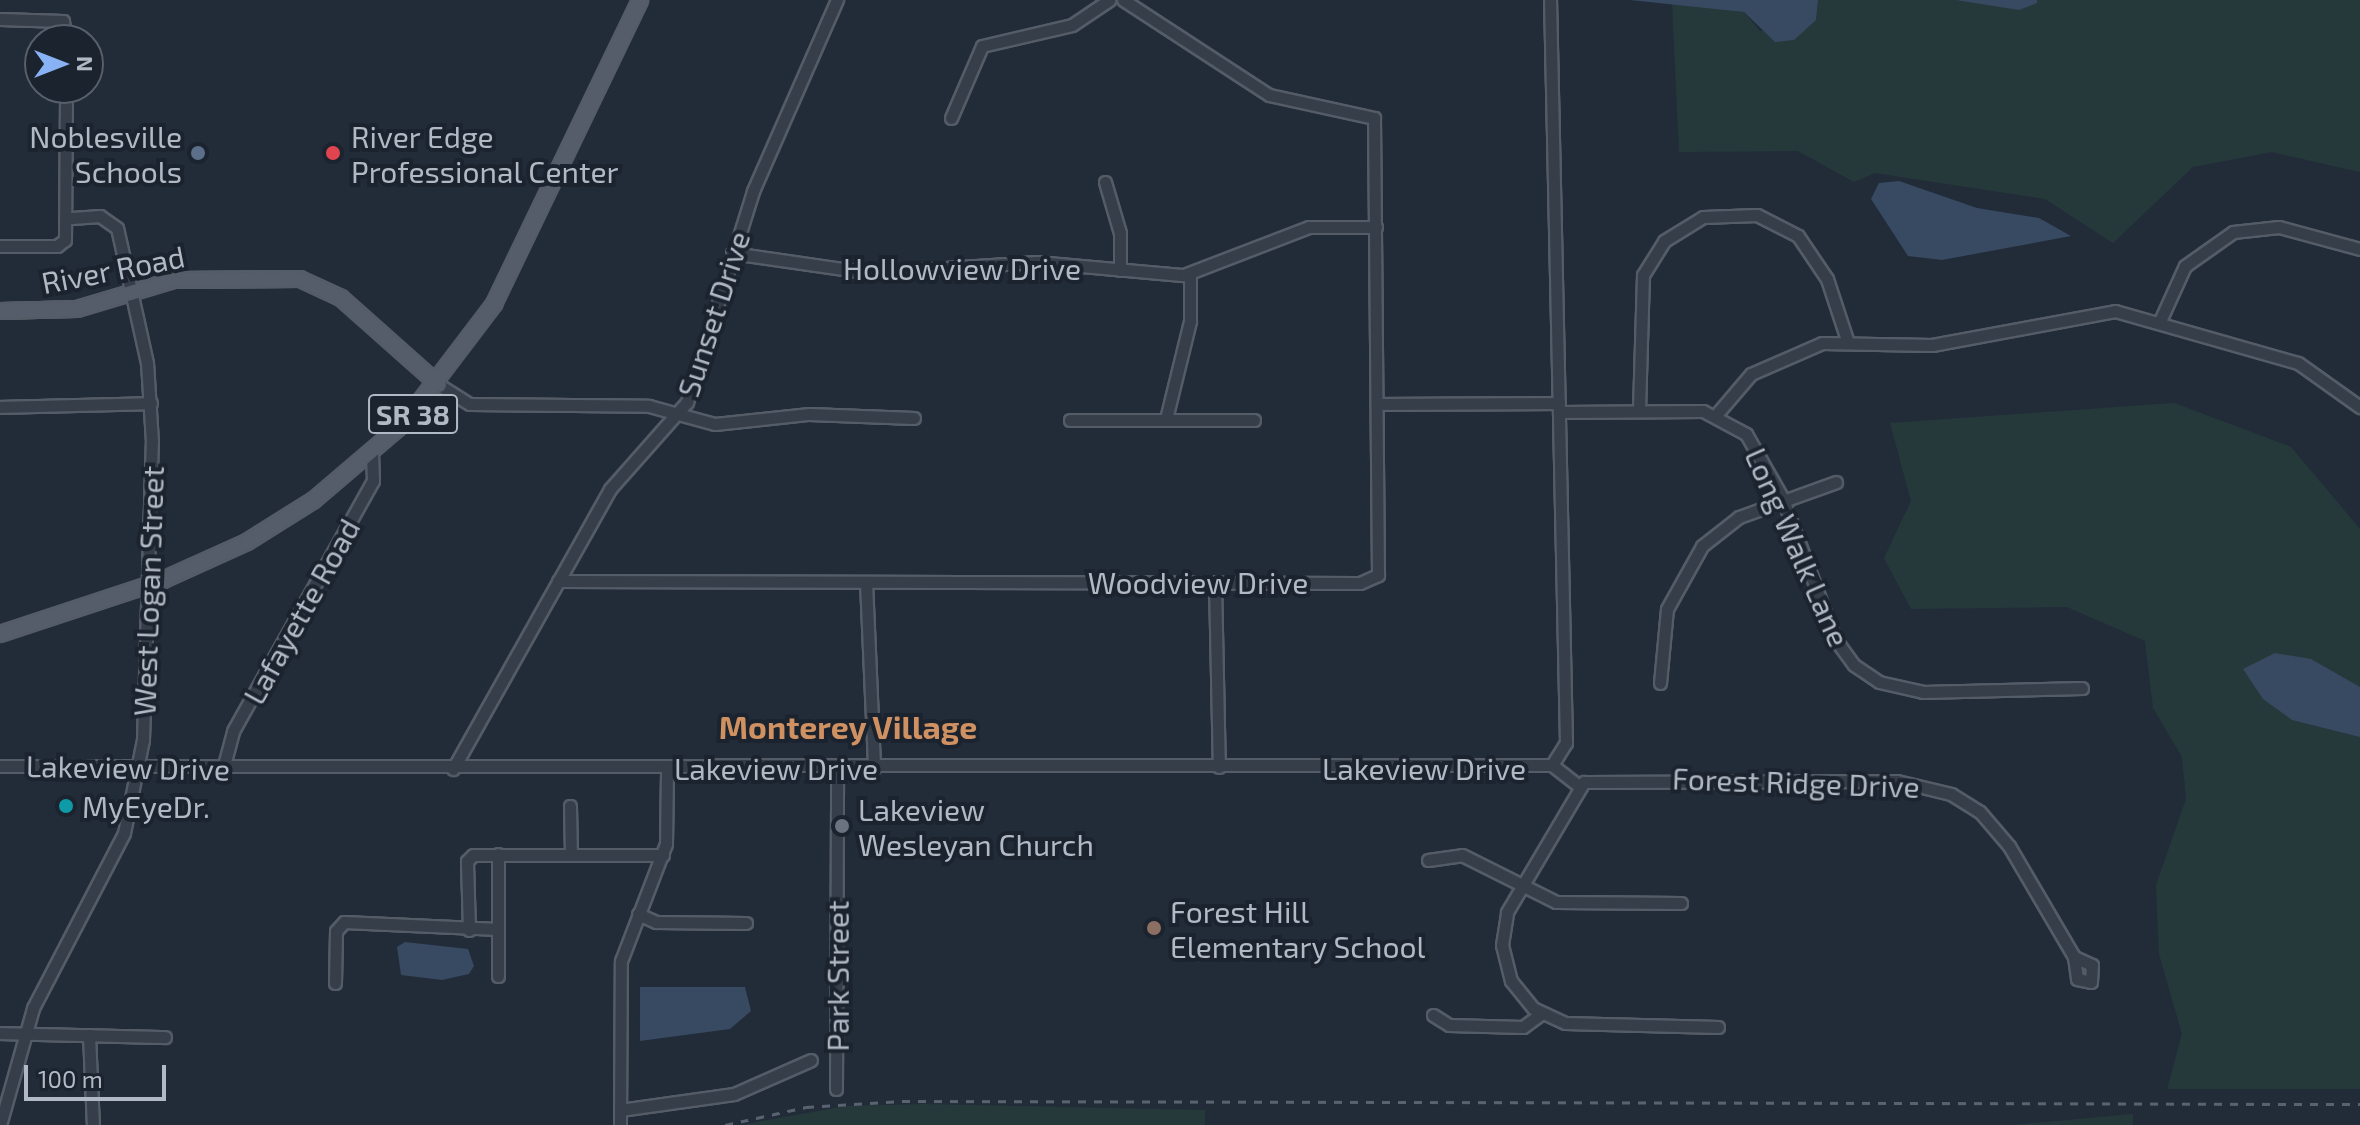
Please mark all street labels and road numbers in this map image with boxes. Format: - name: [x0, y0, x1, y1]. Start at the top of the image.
- street label: Sunset Drive: [669, 227, 757, 401]
- street label: River Road: [38, 237, 188, 301]
- street label: Hollowview Drive: [843, 250, 1081, 286]
- road number: SR 38: [367, 390, 459, 438]
- street label: Long Walk Lane: [1738, 442, 1858, 652]
- street label: West Logan Street: [126, 465, 170, 717]
- street label: Lafayette Road: [235, 512, 367, 710]
- street label: Woodview Drive: [1087, 564, 1309, 600]
- street label: Lakeview Drive: [25, 747, 231, 787]
- street label: Lakeview Drive: [674, 750, 878, 786]
- street label: Lakeview Drive: [1322, 750, 1526, 786]
- street label: Forest Ridge Drive: [1672, 760, 1920, 804]
- street label: Park Street: [819, 900, 855, 1052]

